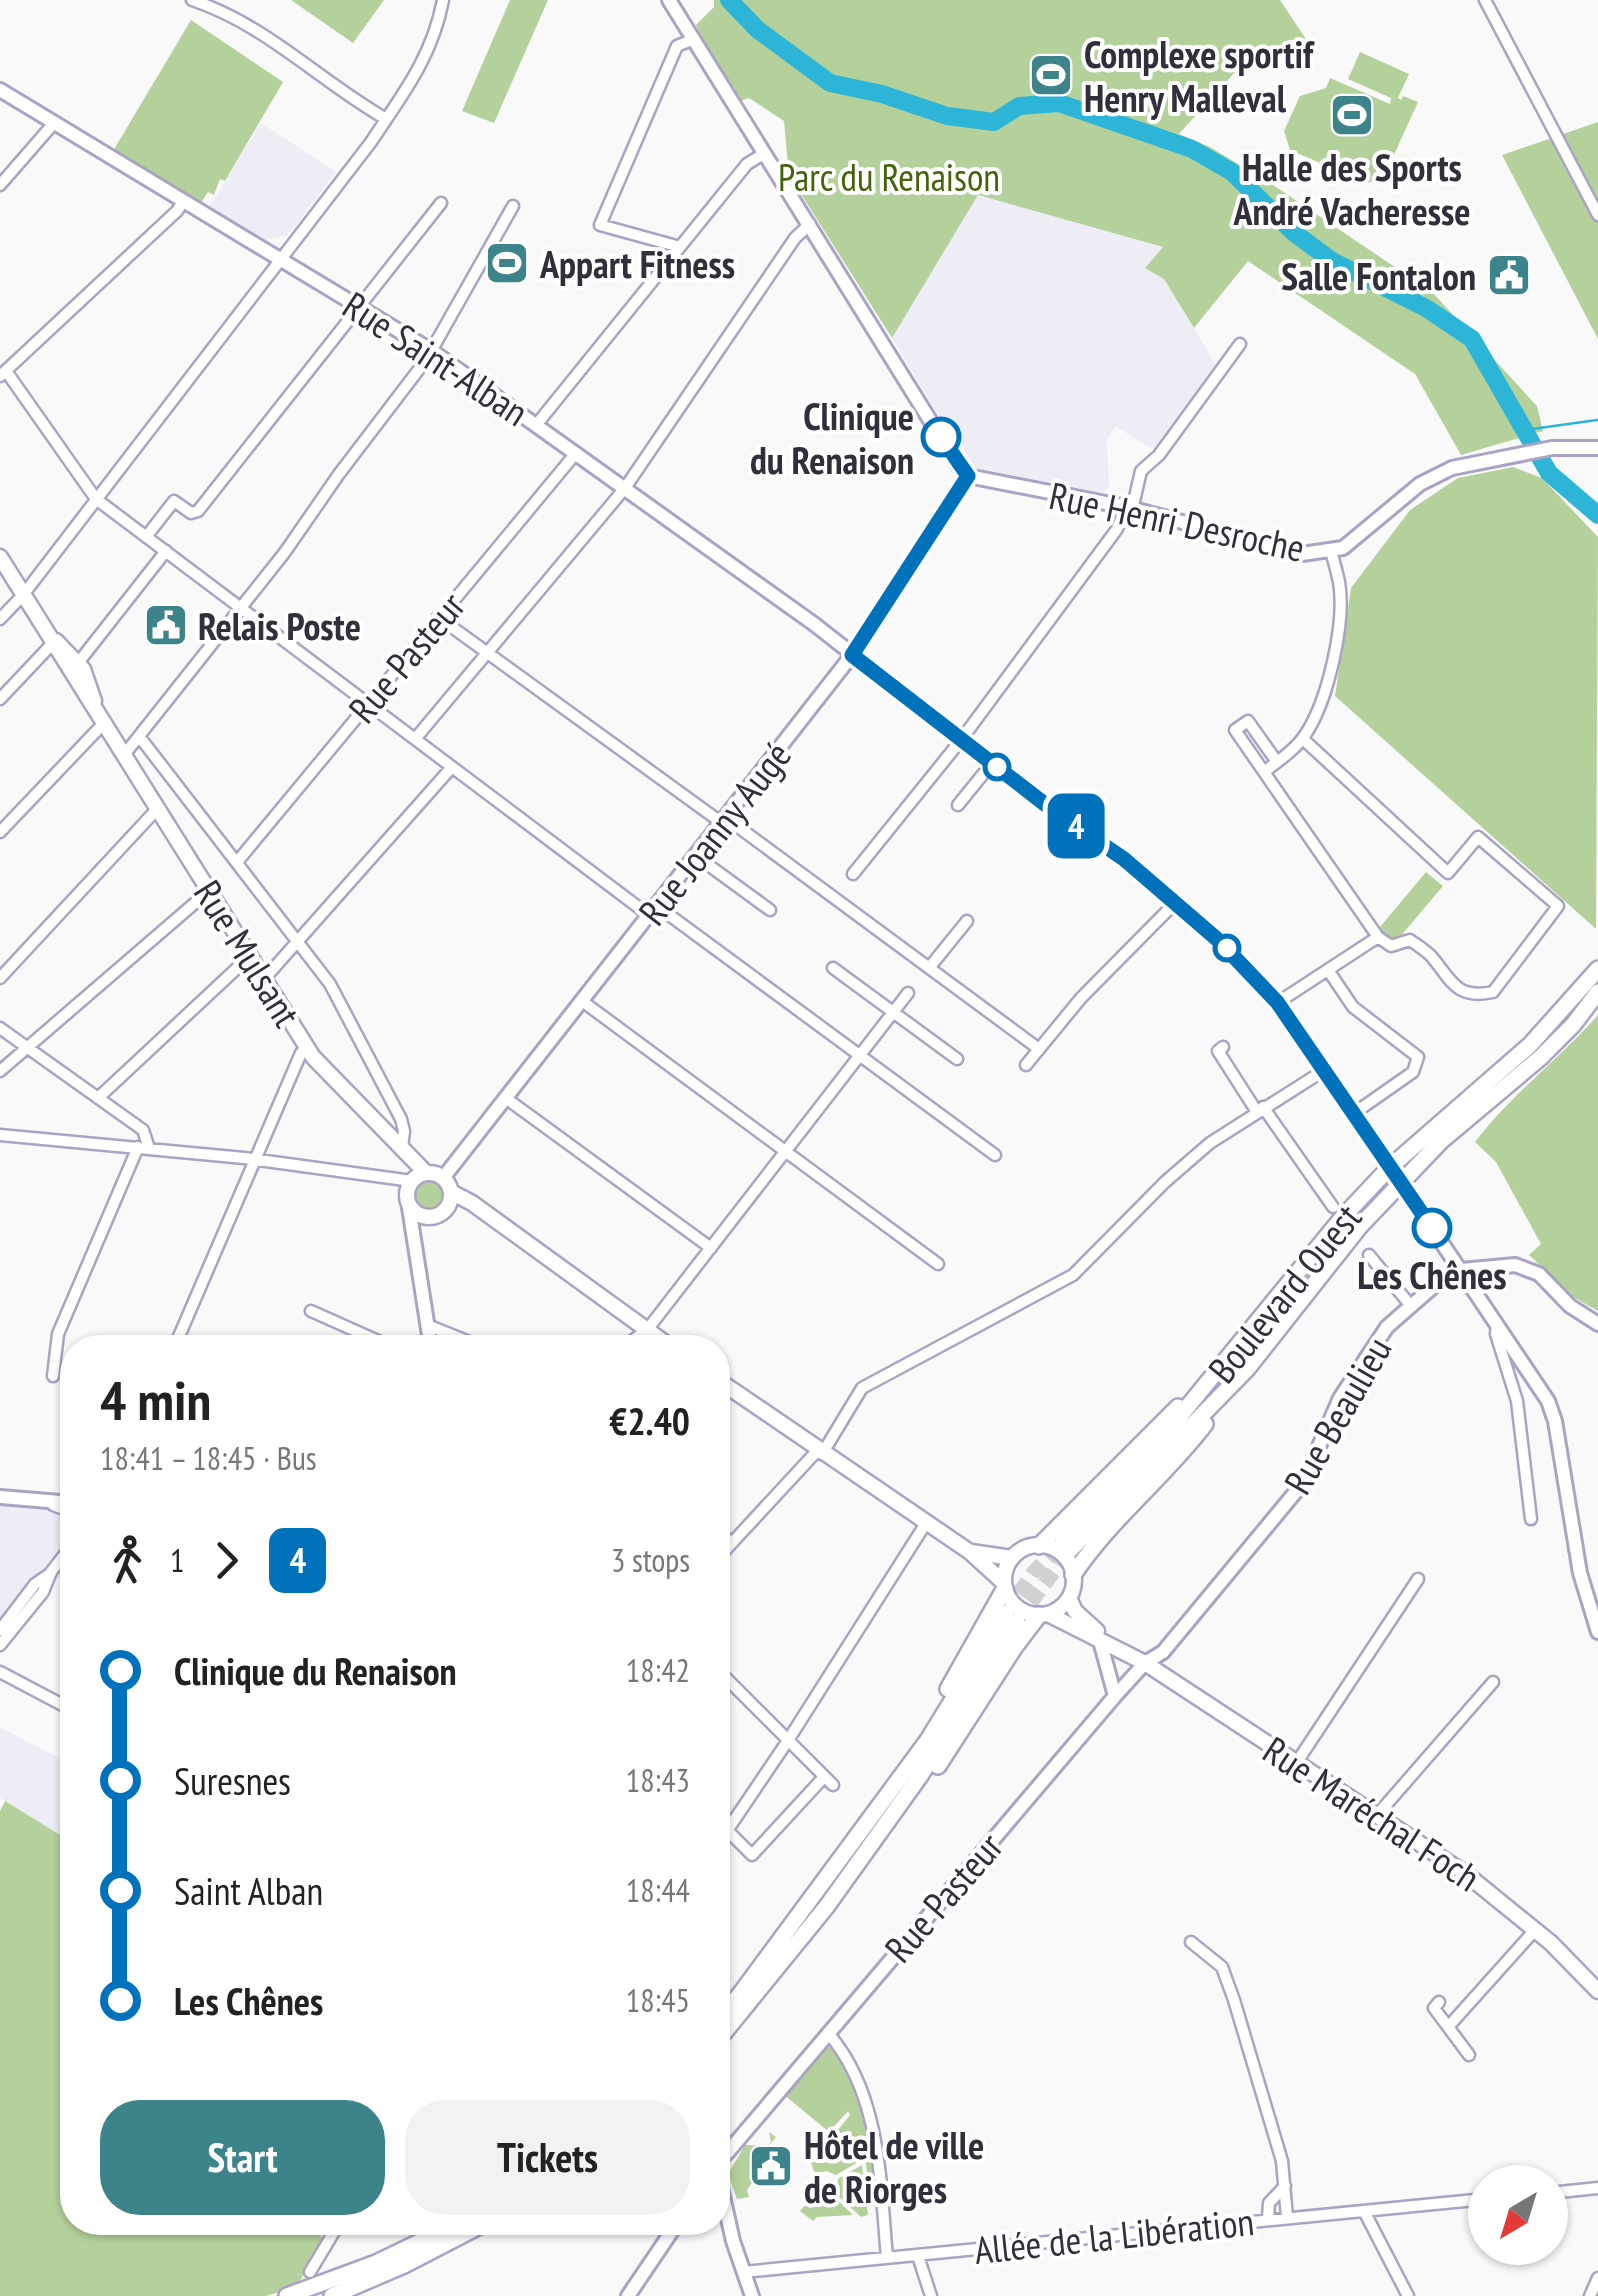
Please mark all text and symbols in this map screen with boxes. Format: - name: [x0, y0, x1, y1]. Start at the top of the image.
- place label: Complexe sportif Henry Malleval: [1084, 29, 1315, 122]
- sports icon: Complexe sportif Henry Malleval: [1028, 52, 1074, 98]
- sports icon: Halle des Sports André Vacheresse: [1329, 92, 1375, 138]
- place label: Halle des Sports André Vacheresse: [1232, 142, 1471, 235]
- park label: Parc du Renaison: [778, 152, 1000, 201]
- place label: Appart Fitness: [539, 239, 735, 288]
- sports icon: Appart Fitness: [484, 240, 530, 286]
- place label: Salle Fontalon: [1281, 251, 1476, 300]
- public building icon: Salle Fontalon: [1486, 252, 1532, 298]
- street label: Rue Saint-Alban: [334, 280, 538, 436]
- place label: Clinique du Renaison: [750, 391, 914, 484]
- marker: Clinique du Renaison: [922, 418, 960, 456]
- street label: Rue Henri Desroche: [1045, 470, 1309, 572]
- street label: Rue Pasteur: [337, 581, 475, 732]
- place label: Relais Poste: [198, 601, 361, 650]
- public building icon: Relais Poste: [143, 602, 189, 648]
- street label: Rue Joanny Augé: [627, 731, 801, 935]
- unlabelled marker: [984, 754, 1010, 780]
- line badge: 4: [1044, 794, 1108, 858]
- text: 4: [1068, 803, 1084, 849]
- street label: Rue Mulsant: [184, 871, 312, 1036]
- unlabelled marker: [1214, 935, 1240, 961]
- street label: Boulevard Ouest: [1197, 1193, 1371, 1392]
- marker: Les Chênes: [1413, 1209, 1451, 1247]
- place label: Les Chênes: [1357, 1250, 1507, 1299]
- street label: Rue Beaulieu: [1273, 1328, 1401, 1502]
- text: 4 min: [100, 1364, 211, 1435]
- text: €2.40: [609, 1396, 690, 1445]
- text: 18:41 – 18:45 · Bus: [100, 1437, 317, 1479]
- icon: walk: [100, 1533, 155, 1588]
- icon: forward: [199, 1533, 254, 1588]
- text: 4: [289, 1537, 306, 1583]
- text: 1: [170, 1539, 184, 1581]
- text: 3 stops: [611, 1539, 690, 1581]
- text: Clinique du Renaison: [174, 1646, 457, 1695]
- text: 18:42: [626, 1649, 690, 1691]
- street label: Rue Maréchal Foch: [1254, 1725, 1490, 1901]
- text: Suresnes: [174, 1756, 291, 1805]
- text: 18:43: [626, 1759, 690, 1801]
- street label: Rue Pasteur: [874, 1822, 1013, 1972]
- text: Saint Alban: [174, 1866, 323, 1915]
- text: 18:44: [626, 1869, 690, 1911]
- text: Les Chênes: [174, 1976, 323, 2025]
- text: 18:45: [626, 1979, 690, 2021]
- button: Start: [100, 2100, 385, 2215]
- button: Tickets: [405, 2100, 690, 2215]
- place label: Hôtel de ville de Riorges: [804, 2120, 984, 2213]
- public building icon: Hôtel de ville de Riorges: [748, 2143, 794, 2189]
- north arrow: [1468, 2165, 1568, 2265]
- map controls: [1468, 2165, 1568, 2265]
- street label: Allée de la Libération: [972, 2196, 1256, 2274]

